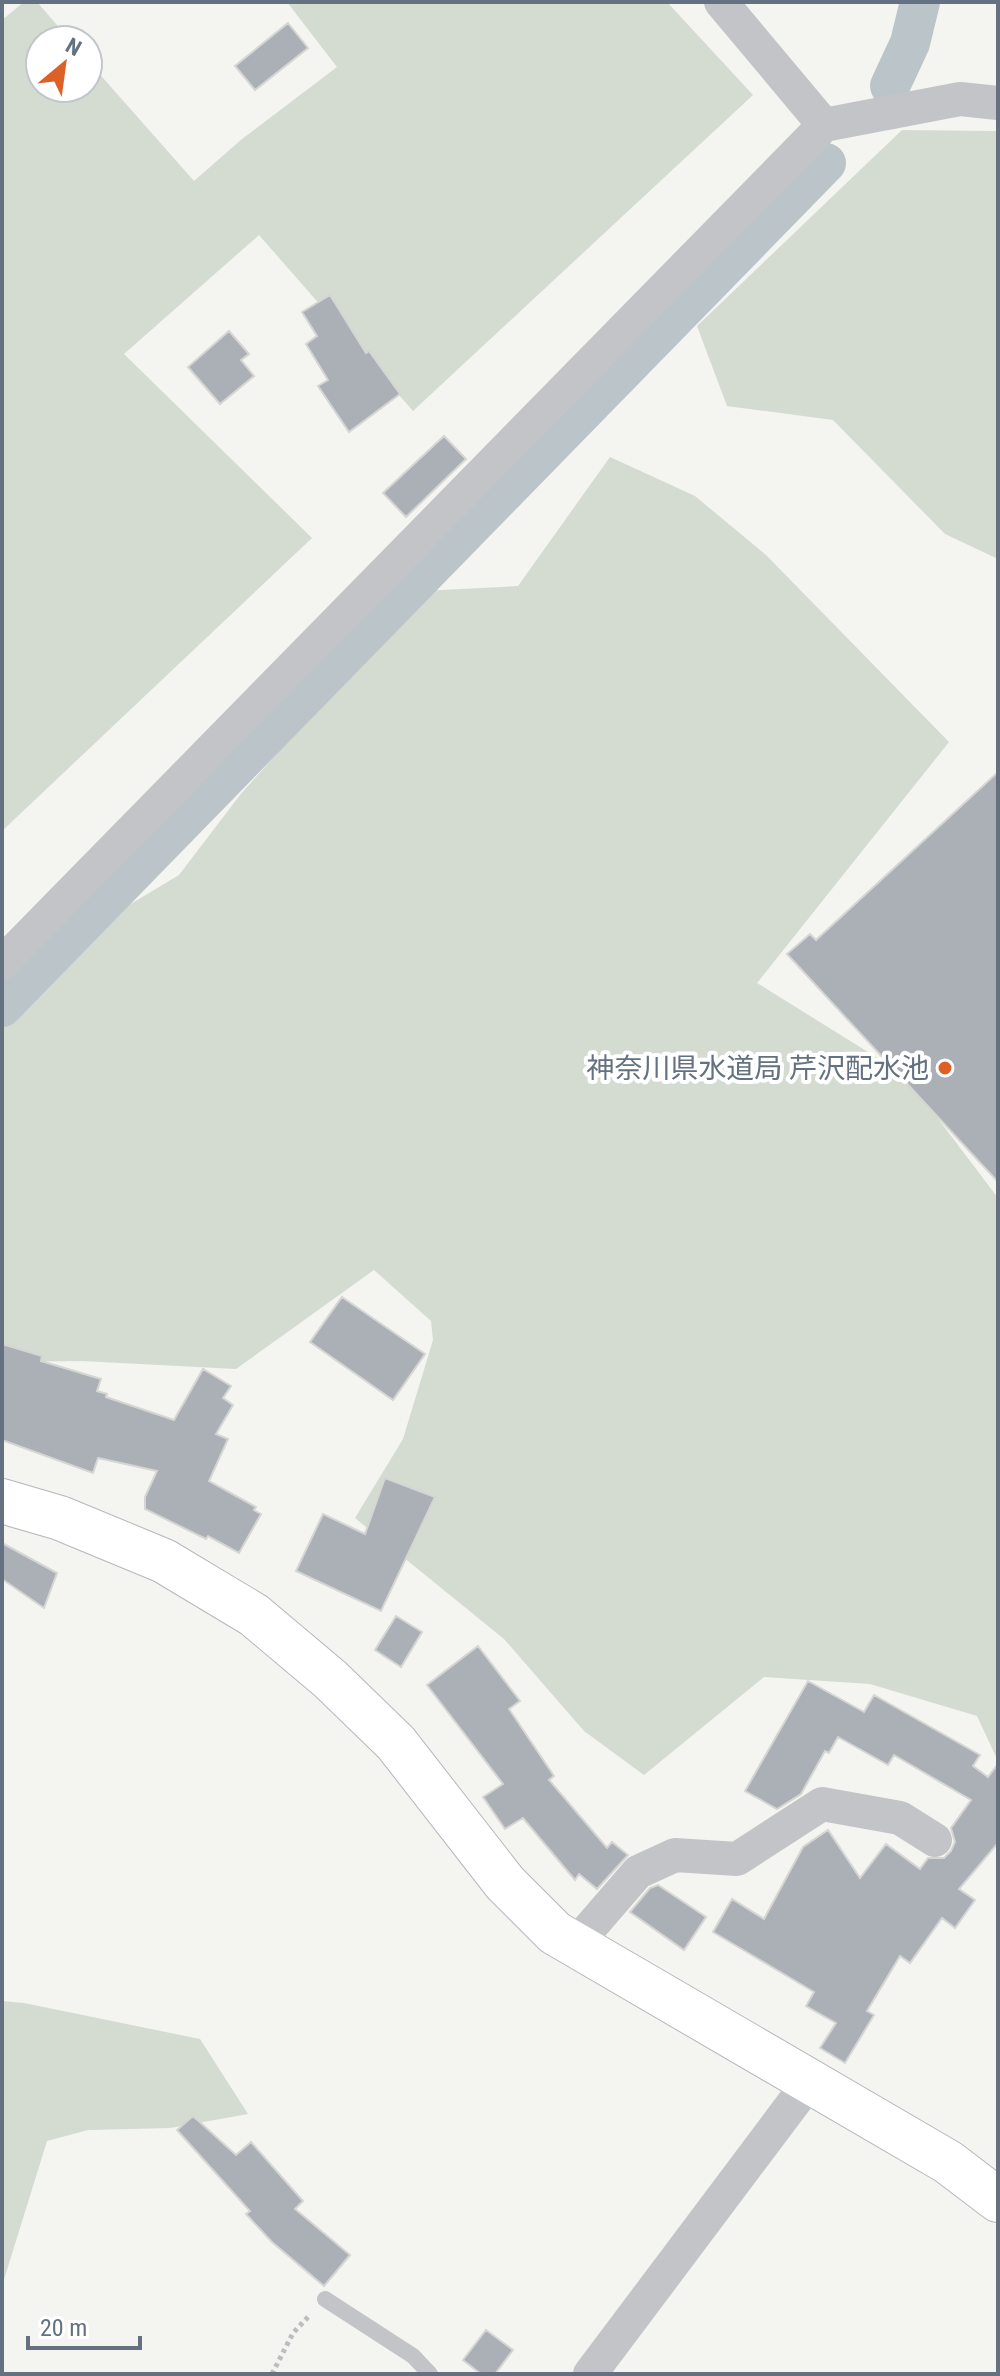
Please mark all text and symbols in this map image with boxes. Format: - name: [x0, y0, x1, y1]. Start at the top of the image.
- north arrow: [24, 24, 104, 104]
- text: N: [61, 33, 85, 61]
- place label: 神奈川県水道局 芹沢配水池: [587, 1052, 929, 1085]
- marker: 神奈川県水道局 芹沢配水池: [936, 1059, 954, 1077]
- scale bar: [28, 2300, 140, 2350]
- text: 20 m: [40, 2314, 87, 2342]

